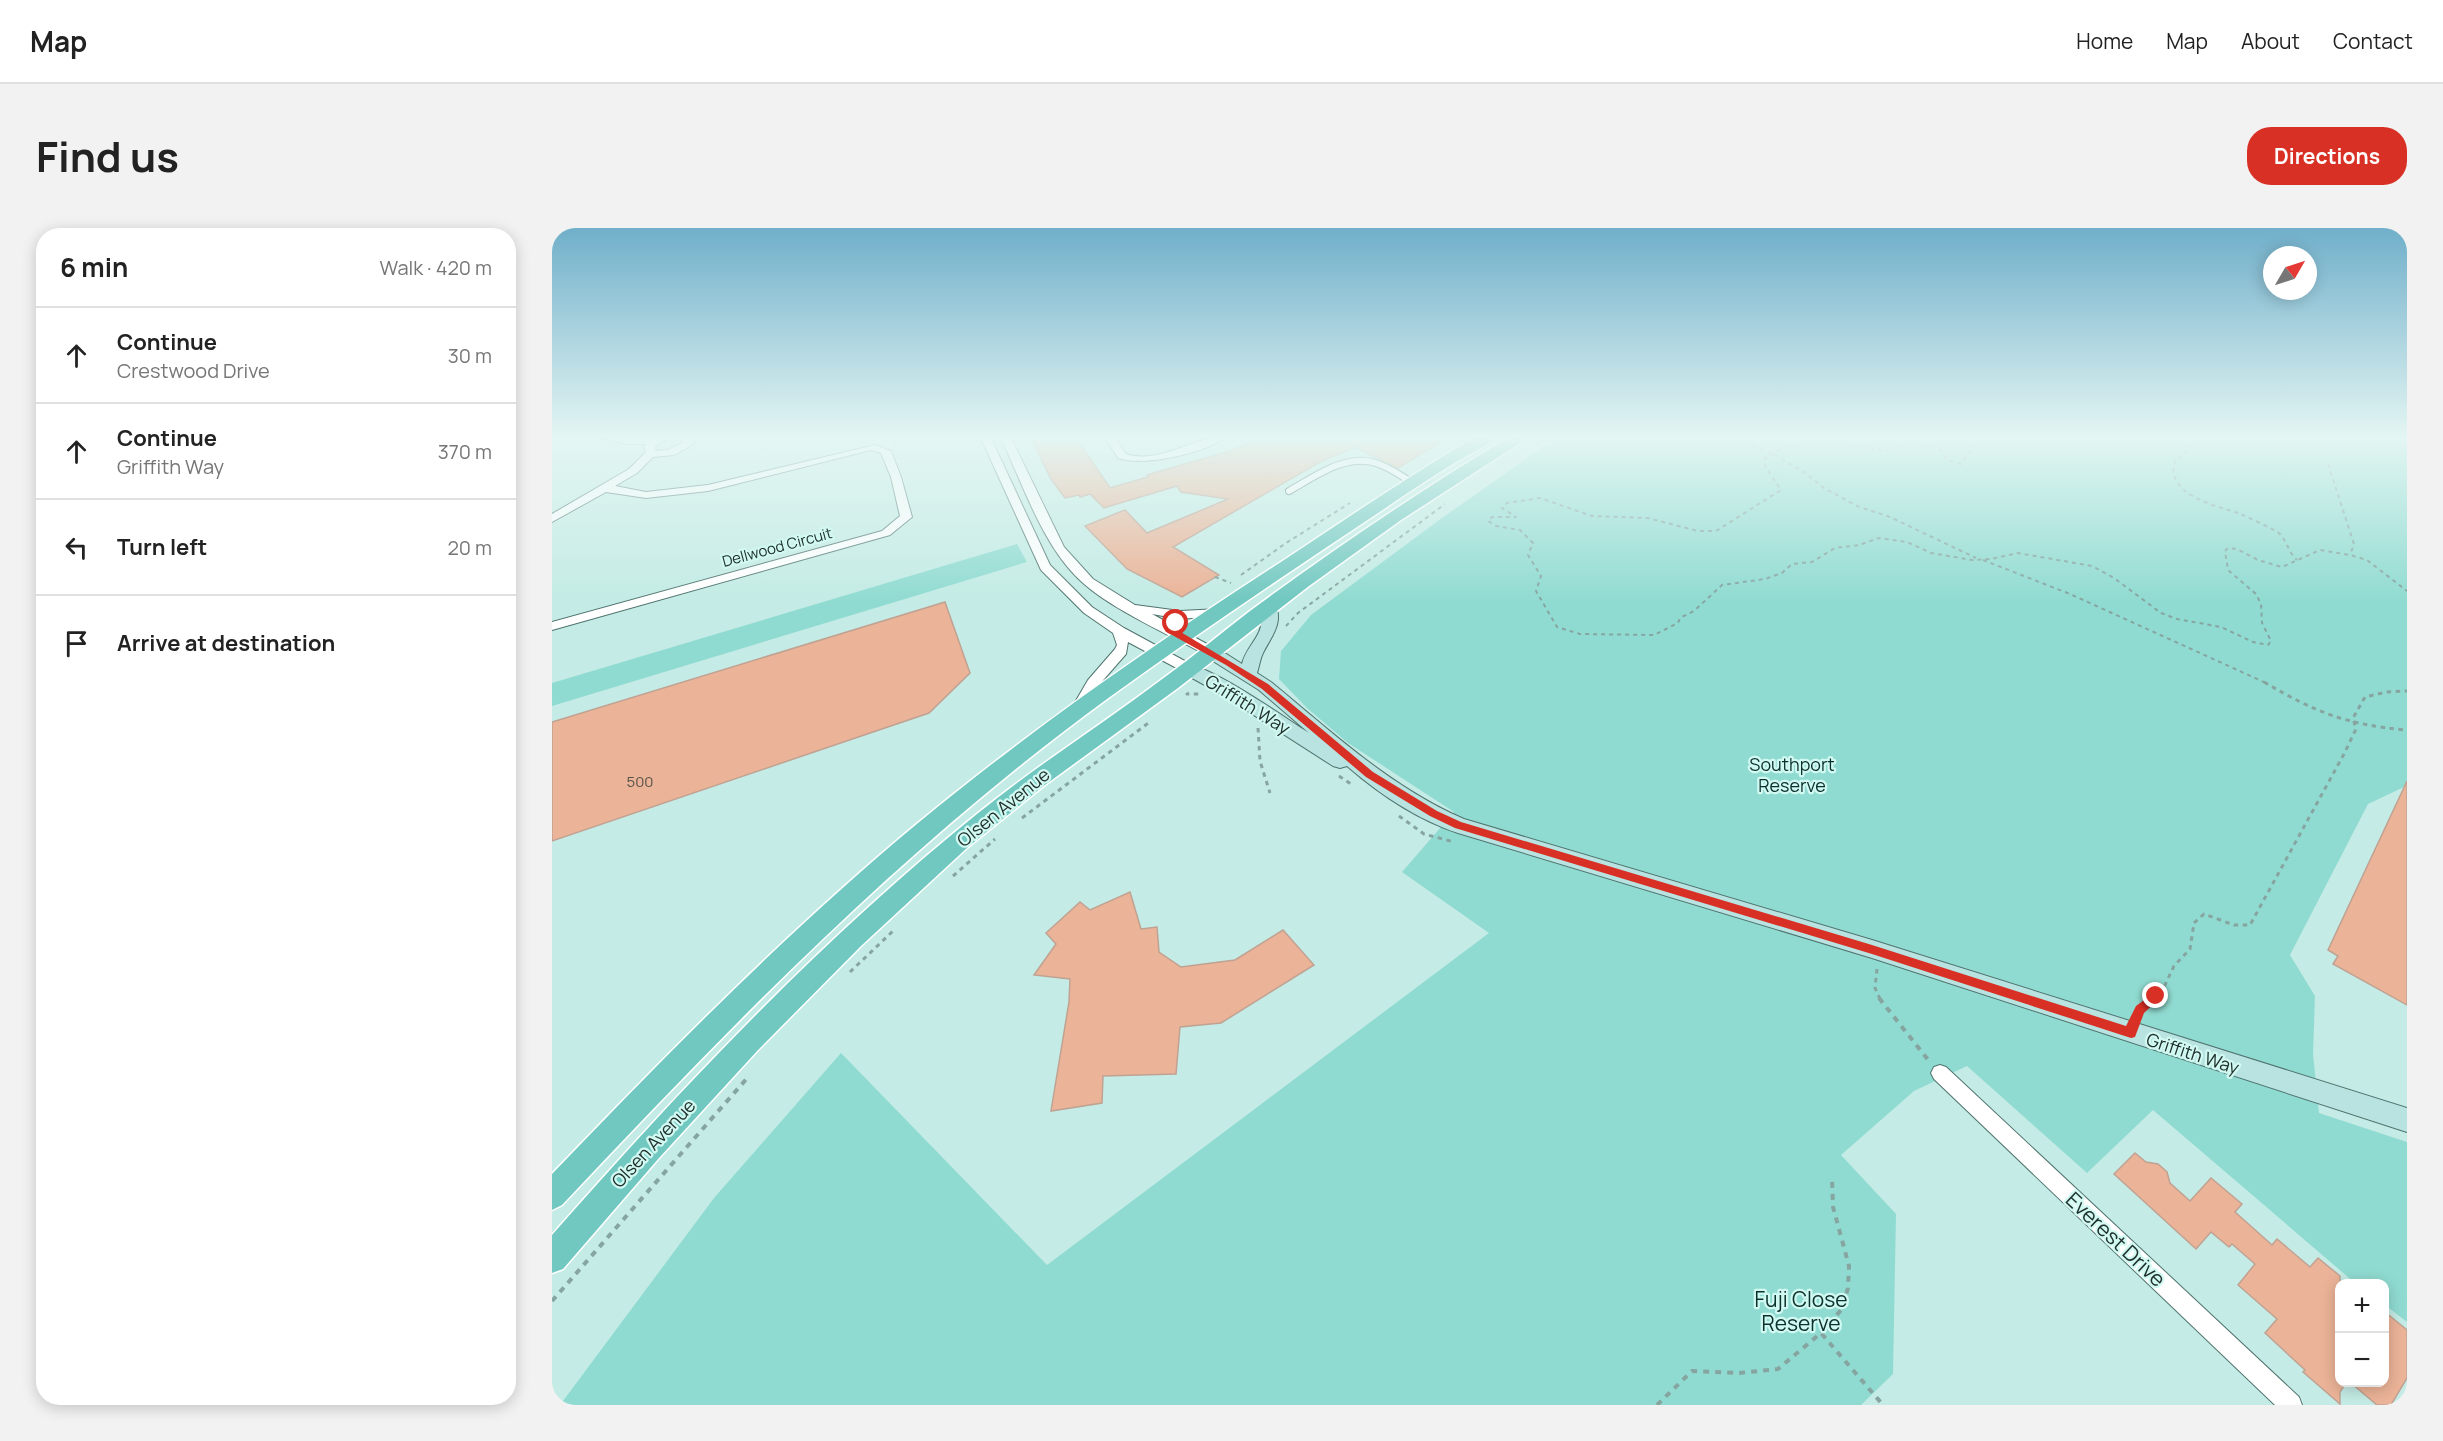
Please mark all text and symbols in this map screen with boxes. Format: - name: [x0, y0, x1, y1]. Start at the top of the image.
- text: Map: [30, 22, 87, 60]
- text: Home: [2076, 27, 2133, 55]
- text: Map: [2166, 27, 2208, 55]
- text: About: [2241, 27, 2300, 55]
- text: Contact: [2333, 27, 2413, 55]
- text: Find us: [36, 127, 179, 185]
- button: Directions: [2247, 127, 2407, 185]
- north arrow: [2263, 246, 2317, 300]
- text: 6 min: [60, 249, 128, 285]
- text: Walk · 420 m: [380, 254, 492, 281]
- text: Continue: [117, 327, 217, 357]
- icon: ahead: [60, 339, 93, 372]
- text: 30 m: [448, 342, 492, 369]
- text: Crestwood Drive: [117, 357, 270, 384]
- text: Continue: [117, 423, 217, 453]
- icon: ahead: [60, 435, 93, 468]
- text: 370 m: [438, 438, 492, 465]
- text: Griffith Way: [117, 453, 224, 480]
- street label: Dellwood Circuit: [720, 522, 834, 572]
- icon: left: [60, 531, 93, 564]
- text: Turn left: [117, 532, 207, 562]
- text: 20 m: [447, 534, 492, 561]
- route start: [1162, 609, 1188, 635]
- icon: arrive: [60, 627, 93, 660]
- text: Arrive at destination: [117, 628, 335, 658]
- street label: Griffith Way: [1201, 668, 1296, 740]
- park label: Southport Reserve: [1749, 752, 1835, 797]
- street label: Olsen Avenue: [952, 762, 1054, 852]
- house number: 500: [627, 771, 653, 792]
- route end: [2142, 982, 2168, 1008]
- street label: Griffith Way: [2144, 1027, 2243, 1079]
- street label: Olsen Avenue: [606, 1094, 700, 1192]
- street label: Everest Drive: [2060, 1185, 2172, 1293]
- map controls: [2335, 1279, 2389, 1387]
- button: +: [2335, 1279, 2389, 1333]
- park label: Fuji Close Reserve: [1755, 1285, 1847, 1337]
- button: −: [2335, 1333, 2389, 1387]

